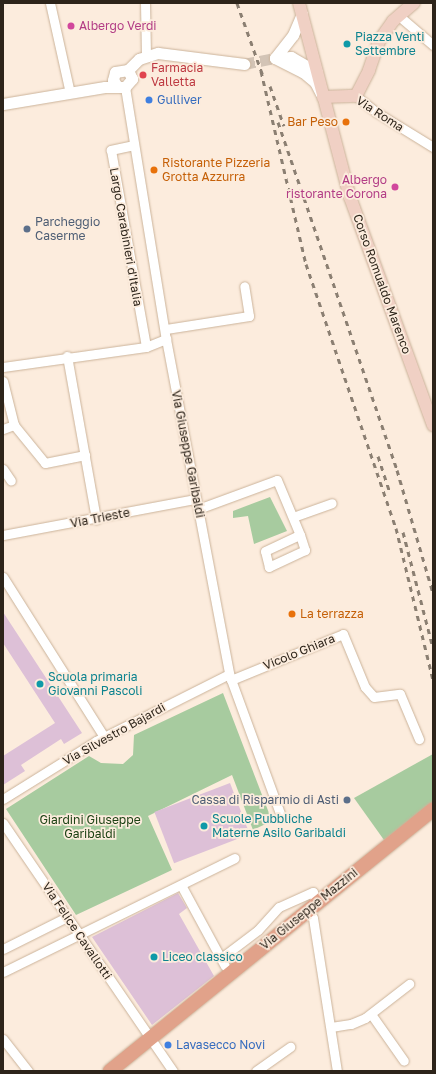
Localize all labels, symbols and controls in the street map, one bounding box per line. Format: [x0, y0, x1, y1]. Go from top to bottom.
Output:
place label: Albergo Verdi [79, 19, 157, 33]
marker: Albergo Verdi [66, 21, 76, 31]
place label: Piazza Venti Settembre [355, 30, 425, 58]
marker: Piazza Venti Settembre [342, 39, 352, 49]
place label: Farmacia Valletta [151, 61, 203, 89]
marker: Farmacia Valletta [138, 70, 148, 80]
place label: Gulliver [157, 93, 202, 107]
street label: Via Roma [354, 93, 406, 135]
marker: Gulliver [144, 95, 154, 105]
place label: Bar Peso [287, 115, 338, 129]
marker: Bar Peso [341, 117, 351, 127]
place label: Ristorante Pizzeria Grotta Azzurra [162, 156, 270, 184]
marker: Ristorante Pizzeria Grotta Azzurra [149, 165, 159, 175]
street label: Largo Carabinieri d'Italia [107, 167, 145, 307]
place label: Albergo ristorante Corona [286, 173, 387, 201]
marker: Albergo ristorante Corona [390, 182, 400, 192]
street label: Corso Romualdo Marenco [350, 212, 414, 356]
place label: Parcheggio Caserme [35, 215, 100, 243]
marker: Parcheggio Caserme [22, 224, 32, 234]
street label: Via Giuseppe Garibaldi [169, 389, 207, 519]
street label: Via Trieste [69, 505, 131, 531]
place label: La terrazza [300, 607, 364, 621]
marker: La terrazza [287, 609, 297, 619]
street label: Vicolo Ghiara [261, 631, 337, 673]
place label: Scuola primaria Giovanni Pascoli [48, 670, 142, 698]
marker: Scuola primaria Giovanni Pascoli [35, 679, 45, 689]
street label: Via Silvestro Bajardi [60, 700, 168, 768]
place label: Cassa di Risparmio di Asti [191, 793, 339, 807]
marker: Cassa di Risparmio di Asti [342, 795, 352, 805]
place label: Scuole Pubbliche Materne Asilo Garibaldi [212, 812, 346, 840]
park label: Giardini Giuseppe Garibaldi [39, 813, 141, 841]
marker: Scuole Pubbliche Materne Asilo Garibaldi [199, 821, 209, 831]
street label: Via Giuseppe Mazzini [257, 865, 361, 953]
street label: Via Felice Cavallotti [39, 880, 115, 982]
place label: Liceo classico [162, 950, 243, 964]
marker: Liceo classico [149, 952, 159, 962]
place label: Lavasecco Novi [176, 1038, 265, 1052]
marker: Lavasecco Novi [163, 1040, 173, 1050]

